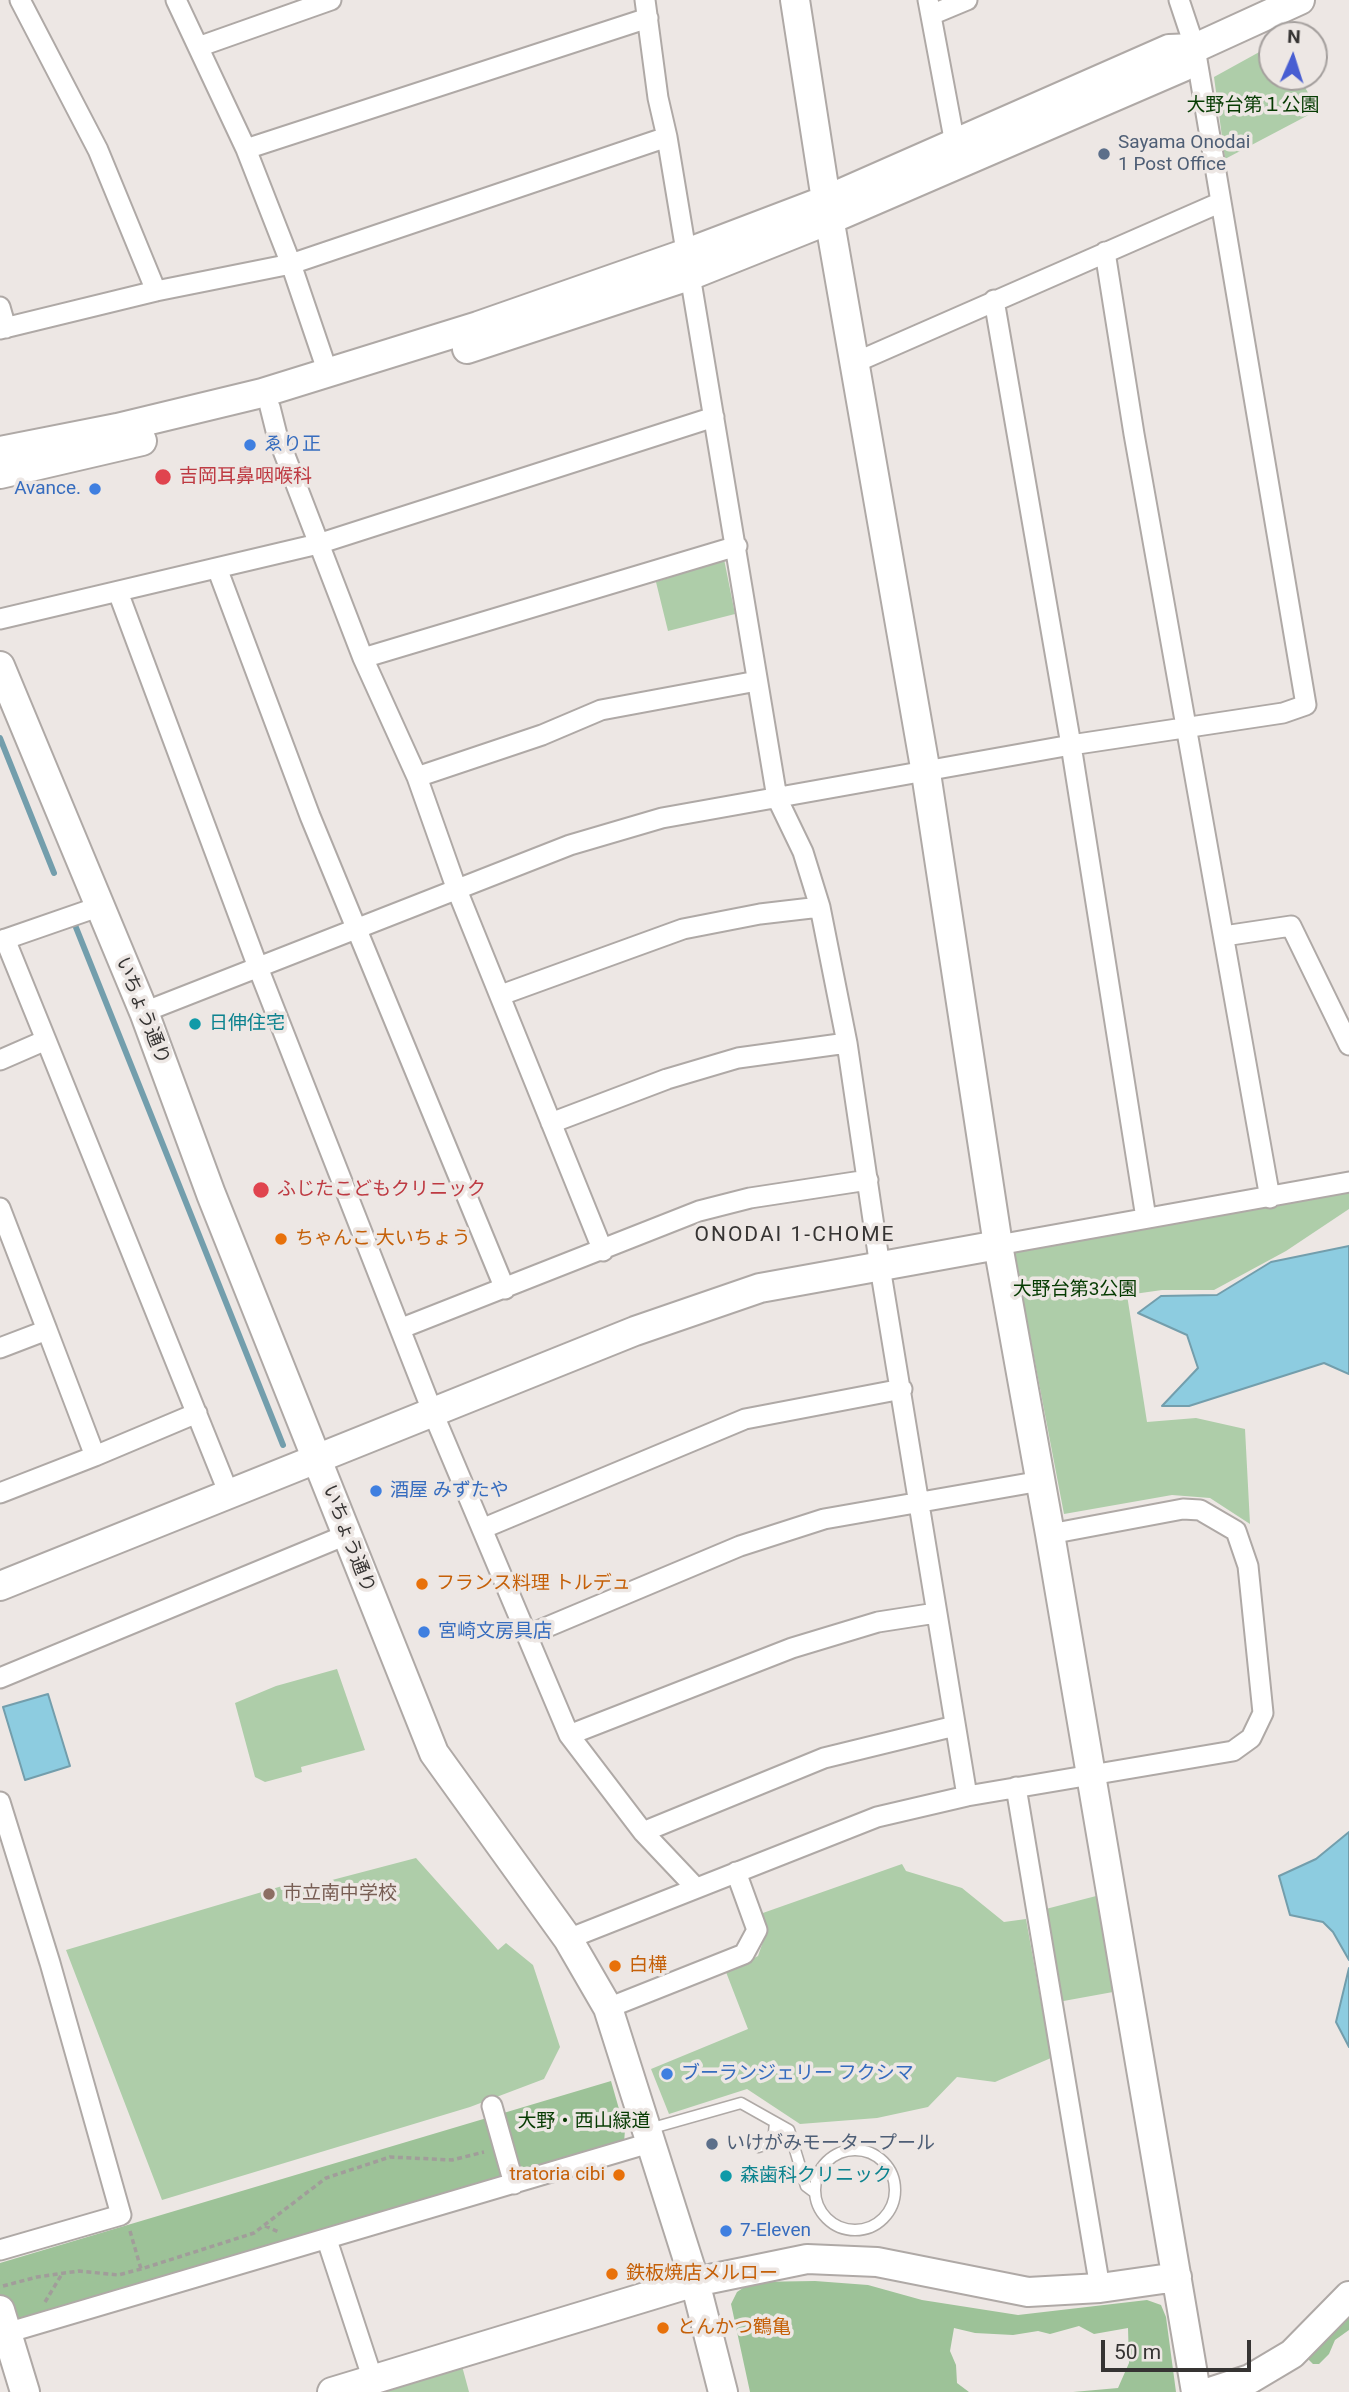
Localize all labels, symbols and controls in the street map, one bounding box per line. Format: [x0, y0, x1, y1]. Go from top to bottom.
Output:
north arrow [1258, 21, 1328, 91]
text: N [1287, 25, 1301, 48]
park label: 大野台第１公園 [1187, 95, 1319, 117]
place label: Sayama Onodai 1 Post Office [1118, 132, 1250, 176]
marker: Sayama Onodai 1 Post Office [1096, 146, 1112, 162]
place label: ゑり正 [264, 434, 321, 456]
marker: ゑり正 [242, 437, 258, 453]
place label: 吉岡耳鼻咽喉科 [179, 466, 312, 488]
marker: 吉岡耳鼻咽喉科 [153, 467, 173, 487]
place label: Avance. [14, 478, 81, 500]
marker: Avance. [87, 481, 103, 497]
street label: いちょう通り [110, 954, 174, 1068]
place label: 日伸住宅 [209, 1013, 285, 1035]
marker: 日伸住宅 [187, 1016, 203, 1032]
place label: ふじたこどもクリニック [277, 1179, 486, 1201]
marker: ふじたこどもクリニック [251, 1180, 271, 1200]
district label: ONODAI 1-CHOME [696, 1223, 894, 1249]
place label: ちゃんこ 大いちょう [295, 1228, 471, 1250]
marker: ちゃんこ 大いちょう [273, 1231, 289, 1247]
park label: 大野台第3公園 [1013, 1279, 1137, 1301]
place label: 酒屋 みずたや [390, 1480, 509, 1502]
street label: いちょう通り [317, 1482, 379, 1596]
marker: 酒屋 みずたや [368, 1483, 384, 1499]
place label: フランス料理 トルデュ [436, 1573, 631, 1595]
marker: フランス料理 トルデュ [414, 1576, 430, 1592]
place label: 宮崎文房具店 [438, 1621, 552, 1643]
marker: 宮崎文房具店 [416, 1624, 432, 1640]
place label: 市立南中学校 [283, 1883, 397, 1905]
marker: 市立南中学校 [261, 1886, 277, 1902]
place label: 白樺 [629, 1955, 667, 1977]
marker: 白樺 [607, 1958, 623, 1974]
place label: ブーランジェリー フクシマ [681, 2063, 914, 2085]
marker: ブーランジェリー フクシマ [659, 2066, 675, 2082]
park label: 大野・西山緑道 [518, 2111, 650, 2133]
place label: いけがみモータープール [726, 2133, 935, 2155]
marker: いけがみモータープール [704, 2136, 720, 2152]
place label: tratoria cibi [510, 2164, 605, 2186]
place label: 森歯科クリニック [740, 2165, 892, 2187]
marker: tratoria cibi [611, 2167, 627, 2183]
marker: 森歯科クリニック [718, 2168, 734, 2184]
place label: 7-Eleven [740, 2220, 811, 2242]
marker: 7-Eleven [718, 2223, 734, 2239]
place label: 鉄板焼店メルロー [626, 2263, 778, 2285]
marker: 鉄板焼店メルロー [604, 2266, 620, 2282]
place label: とんかつ鶴亀 [677, 2317, 791, 2339]
marker: とんかつ鶴亀 [655, 2320, 671, 2336]
scale bar [1104, 2326, 1254, 2370]
text: 50 m [1114, 2340, 1161, 2364]

